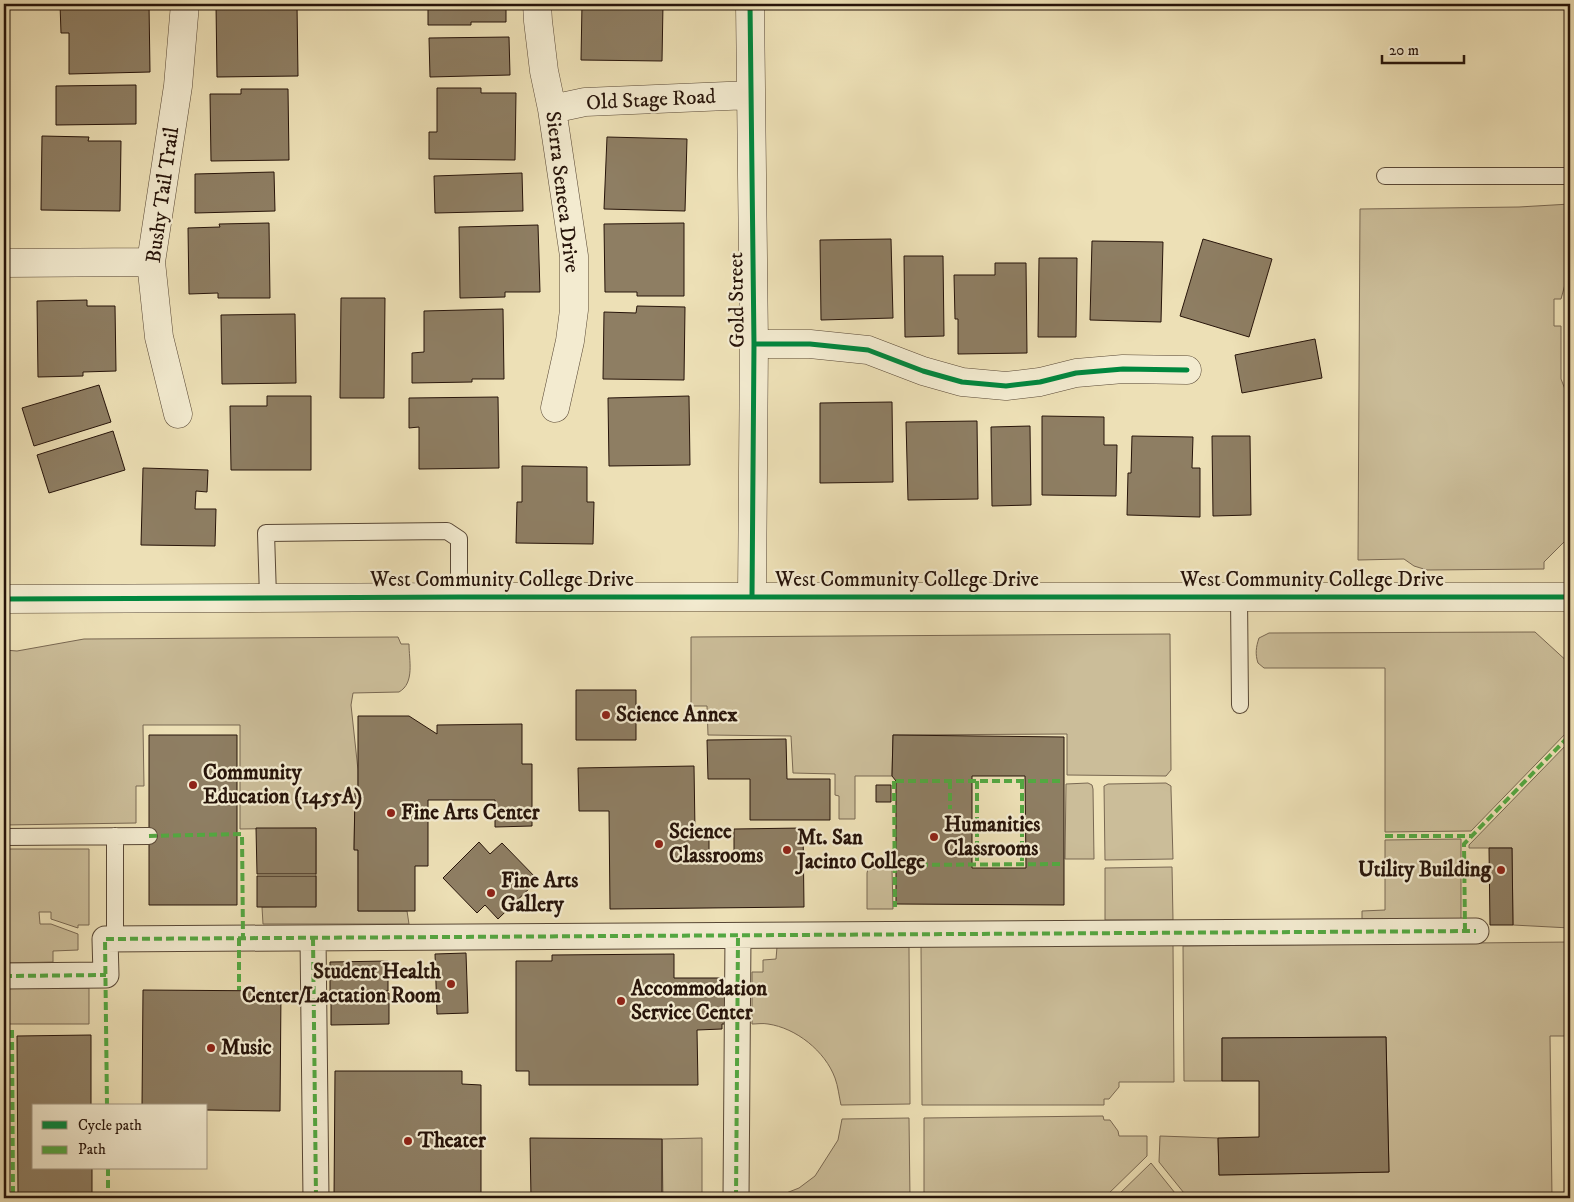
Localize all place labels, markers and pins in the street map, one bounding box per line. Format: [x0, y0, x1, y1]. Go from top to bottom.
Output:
place label: Science Annex [616, 702, 738, 728]
marker: Science Annex [600, 709, 612, 721]
place label: Community Education (1455A) [203, 760, 362, 810]
marker: Community Education (1455A) [187, 779, 199, 791]
place label: Fine Arts Center [401, 800, 541, 826]
marker: Fine Arts Center [385, 807, 397, 819]
place label: Humanities Classrooms [944, 812, 1040, 862]
place label: Science Classrooms [669, 819, 763, 869]
place label: Mt. San Jacinto College [795, 825, 925, 875]
marker: Humanities Classrooms [928, 831, 940, 843]
marker: Science Classrooms [653, 838, 665, 850]
marker: Mt. San Jacinto College [781, 844, 793, 856]
place label: Utility Building [1358, 857, 1492, 883]
marker: Utility Building [1495, 864, 1507, 876]
place label: Fine Arts Gallery [501, 868, 578, 918]
marker: Fine Arts Gallery [485, 887, 497, 899]
place label: Student Health Center/Lactation Room [242, 959, 442, 1009]
place label: Accommodation Service Center [630, 976, 768, 1026]
marker: Student Health Center/Lactation Room [445, 978, 457, 990]
marker: Accommodation Service Center [615, 995, 627, 1007]
place label: Music [221, 1035, 272, 1061]
marker: Music [205, 1042, 217, 1054]
place label: Theater [417, 1128, 487, 1154]
marker: Theater [402, 1135, 414, 1147]

